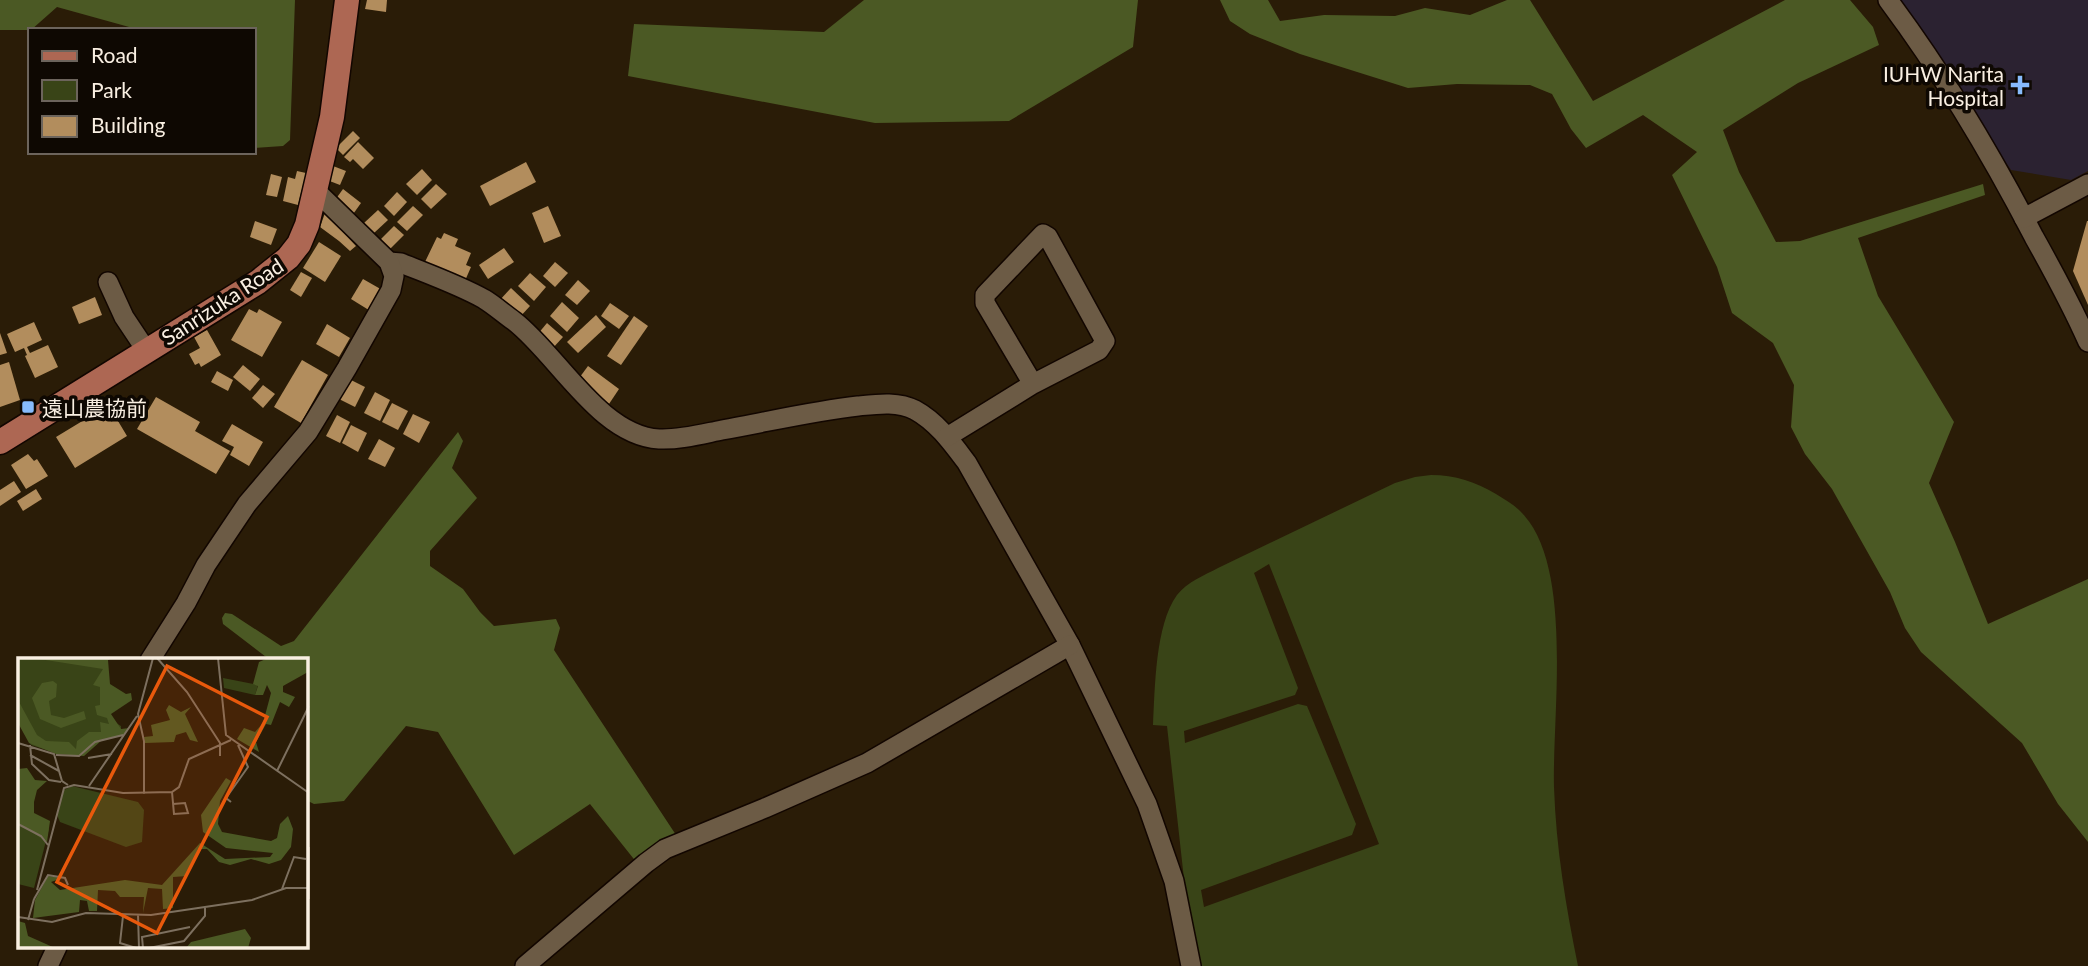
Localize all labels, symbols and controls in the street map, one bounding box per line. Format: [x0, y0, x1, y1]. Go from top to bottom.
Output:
legend [28, 28, 256, 154]
text: Road [91, 42, 138, 67]
place label: IUHW Narita Hospital [1883, 61, 2004, 110]
marker: IUHW Narita Hospital [2010, 75, 2030, 95]
text: Park [91, 77, 132, 102]
text: Building [91, 112, 166, 137]
street label: Sanrizuka Road [156, 252, 288, 350]
place label: 遠山農協前 [42, 395, 147, 420]
marker: 遠山農協前 [20, 399, 36, 415]
inset map [18, 658, 308, 948]

